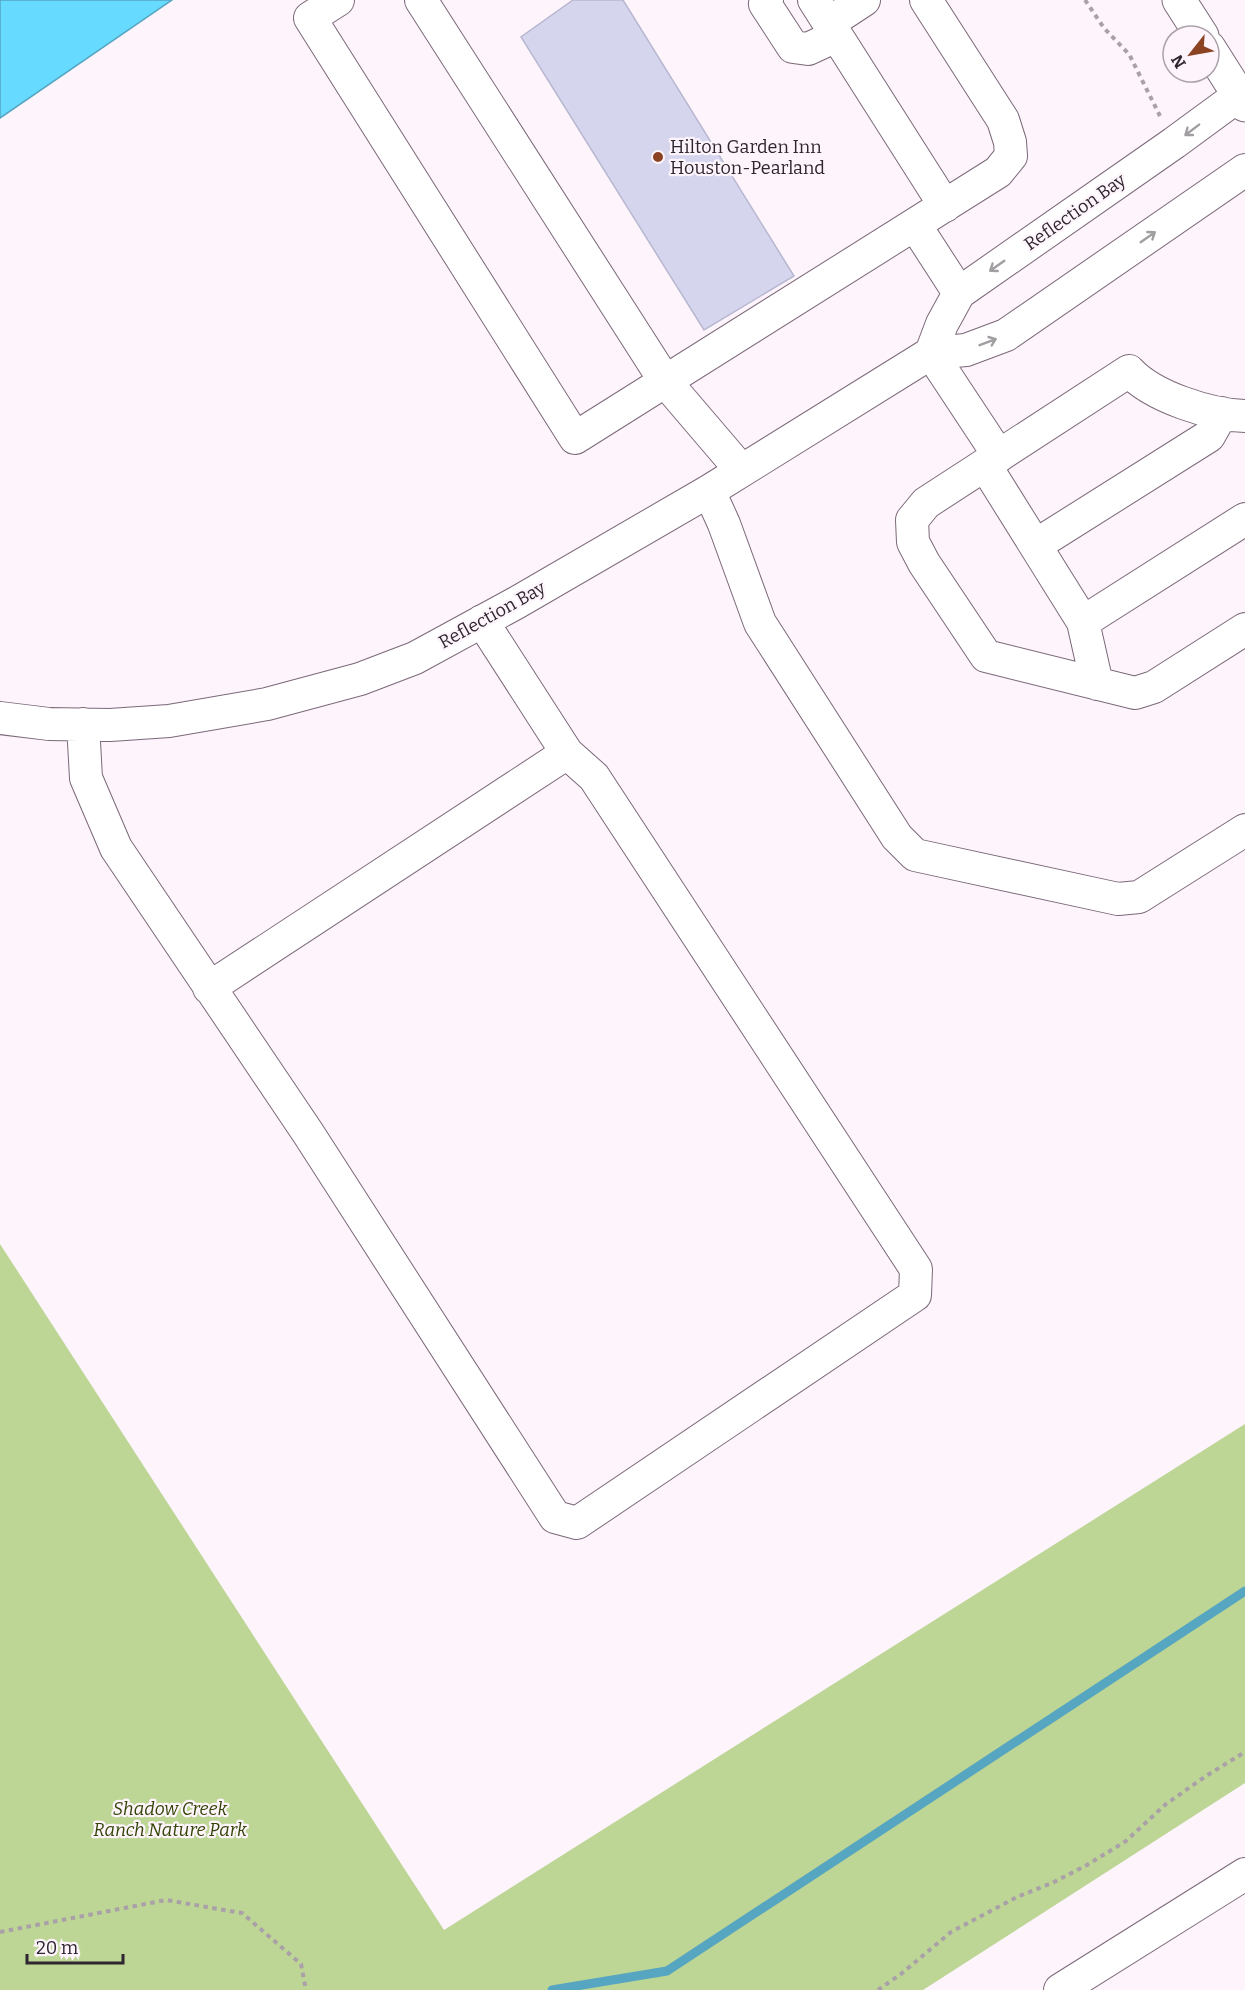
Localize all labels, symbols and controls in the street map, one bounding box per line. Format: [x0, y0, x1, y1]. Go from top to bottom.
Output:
north arrow [1161, 24, 1221, 84]
text: N [1167, 51, 1190, 72]
one-way arrow [1184, 124, 1200, 136]
place label: Hilton Garden Inn Houston-Pearland [670, 136, 825, 179]
marker: Hilton Garden Inn Houston-Pearland [651, 150, 665, 164]
street label: Reflection Bay [1020, 169, 1130, 255]
one-way arrow [1139, 231, 1156, 243]
one-way arrow [990, 260, 1006, 272]
one-way arrow [978, 336, 997, 347]
street label: Reflection Bay [435, 576, 550, 653]
park label: Shadow Creek Ranch Nature Park [93, 1798, 247, 1841]
scale bar [27, 1927, 123, 1965]
text: 20 m [36, 1937, 78, 1959]

